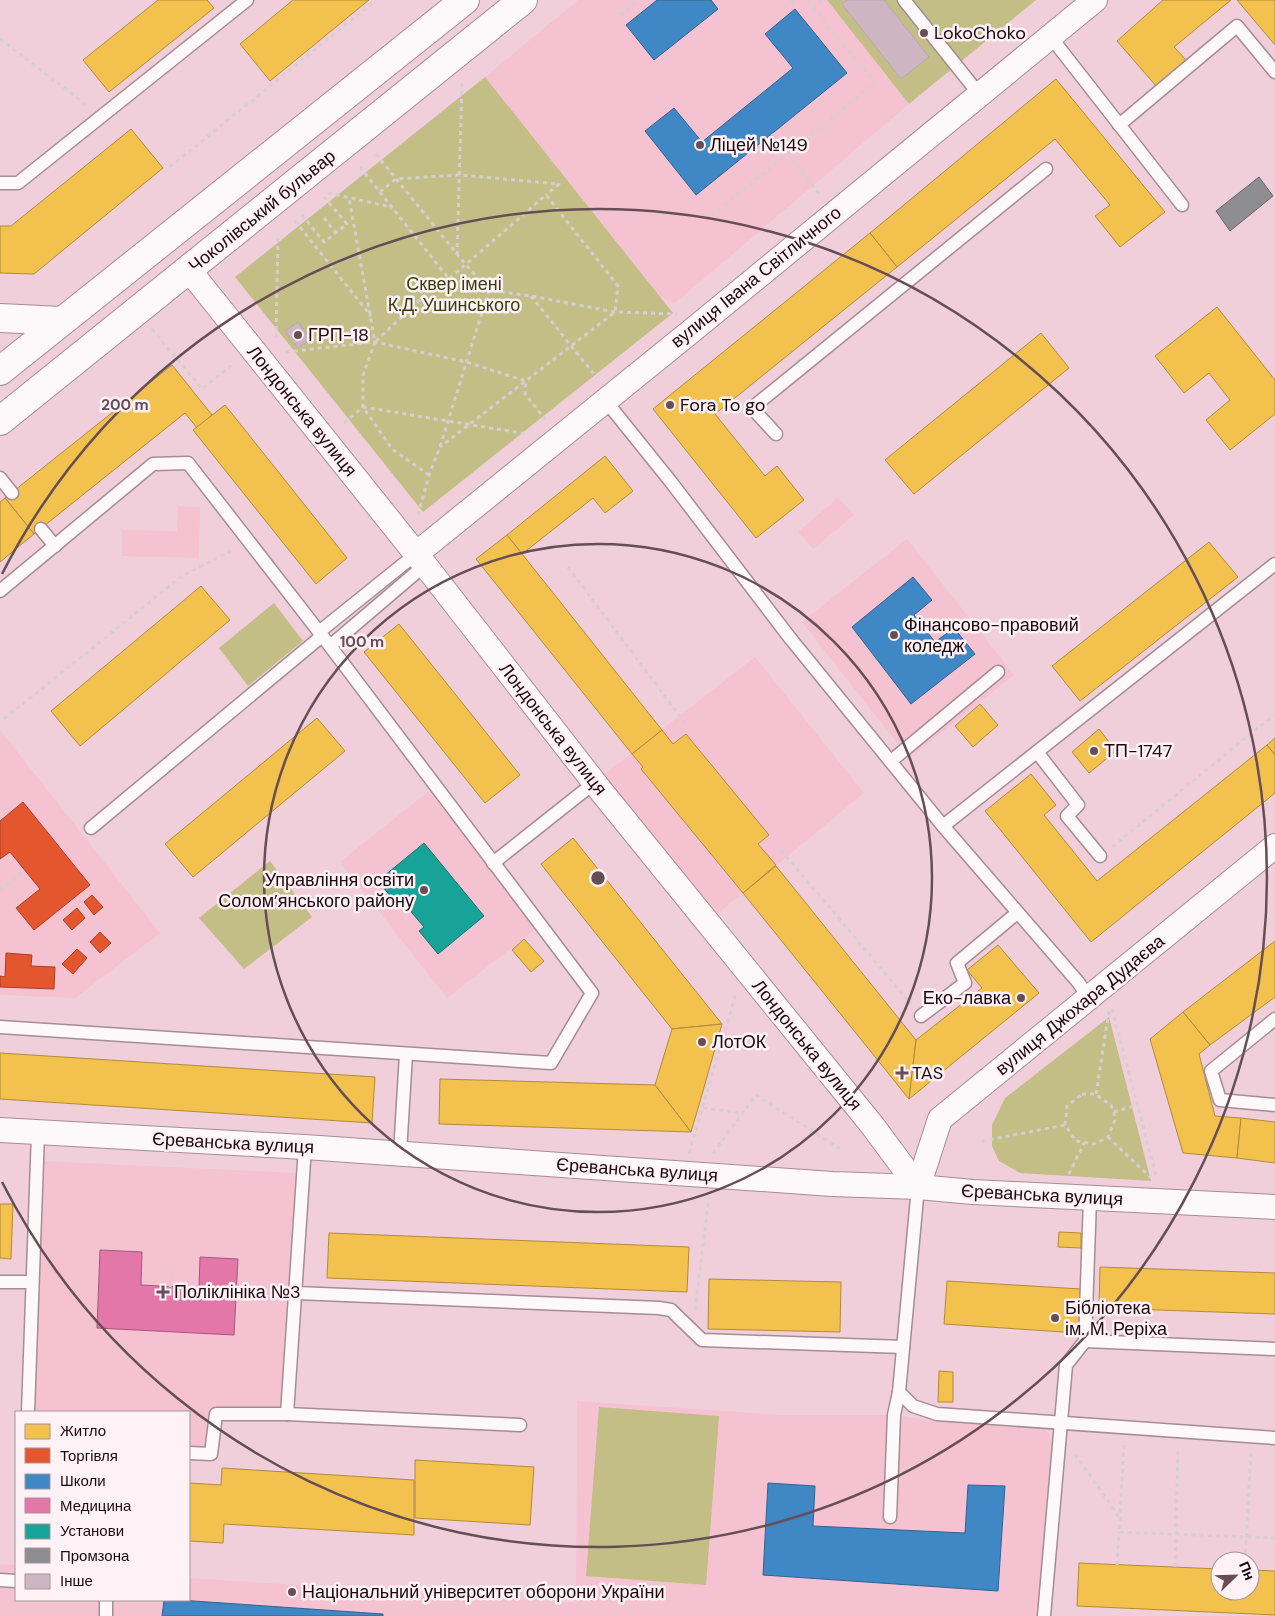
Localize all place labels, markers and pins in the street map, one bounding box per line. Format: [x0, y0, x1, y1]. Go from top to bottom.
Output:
place label: LokoChoko [934, 21, 1026, 45]
marker: LokoChoko [918, 27, 930, 39]
place label: Ліцей №149 [710, 133, 808, 157]
marker: Ліцей №149 [694, 139, 706, 151]
place label: ГРП-18 [308, 323, 369, 347]
marker: ГРП-18 [292, 329, 304, 341]
place label: Fora To go [680, 393, 765, 417]
marker: Fora To go [664, 399, 676, 411]
place label: Фінансово-правовий коледж [904, 613, 1079, 658]
marker: Фінансово-правовий коледж [888, 629, 900, 641]
place label: ТП-1747 [1104, 739, 1172, 763]
marker: ТП-1747 [1088, 745, 1100, 757]
place label: Управління освіти Солом’янського району [218, 868, 414, 913]
centre of rings [589, 869, 607, 887]
marker: Управління освіти Солом’янського району [418, 884, 430, 896]
place label: Еко-лавка [923, 986, 1012, 1010]
marker: Еко-лавка [1015, 992, 1027, 1004]
place label: ЛотОК [712, 1030, 767, 1054]
marker: ЛотОК [696, 1036, 708, 1048]
place label: TAS [912, 1061, 943, 1085]
marker: TAS [896, 1067, 908, 1079]
place label: Поліклініка №3 [174, 1280, 301, 1304]
marker: Поліклініка №3 [156, 1285, 170, 1299]
place label: Бібліотека ім. М. Реріха [1065, 1296, 1168, 1341]
marker: Бібліотека ім. М. Реріха [1049, 1312, 1061, 1324]
place label: Національний університет оборони України [302, 1580, 665, 1604]
marker: Національний університет оборони України [286, 1586, 298, 1598]

